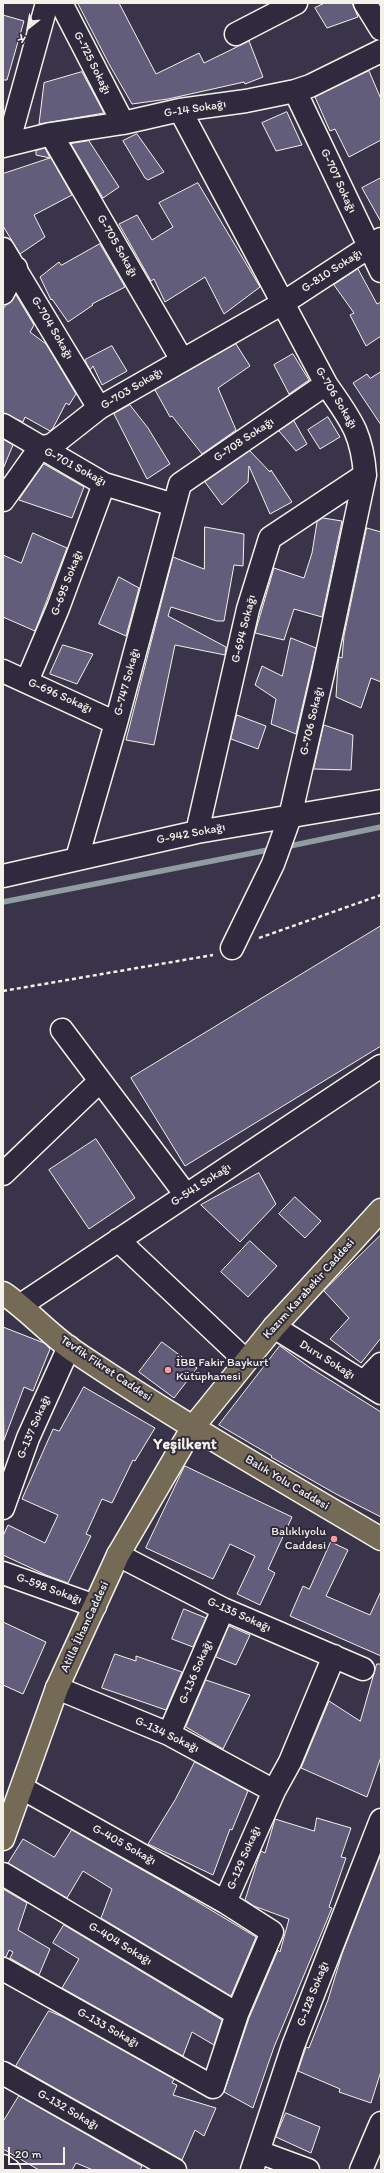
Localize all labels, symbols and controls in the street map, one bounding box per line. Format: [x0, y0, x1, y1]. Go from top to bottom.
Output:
north arrow [8, 8, 48, 48]
street label: G-725 Sokağı [70, 29, 114, 97]
text: K [15, 31, 28, 46]
street label: G-14 Sokağı [163, 97, 227, 121]
street label: G-707 Sokağı [317, 147, 359, 215]
street label: G-705 Sokağı [93, 212, 141, 280]
street label: G-810 Sokağı [299, 246, 365, 296]
street label: G-704 Sokağı [28, 294, 76, 362]
street label: G-706 Sokağı [312, 364, 360, 432]
street label: G-703 Sokağı [98, 365, 166, 413]
street label: G-708 Sokağı [211, 414, 277, 466]
street label: G-701 Sokağı [41, 444, 109, 490]
street label: G-695 Sokağı [48, 548, 86, 618]
street label: G-694 Sokağı [229, 593, 259, 665]
street label: G-747 Sokağı [111, 647, 143, 717]
street label: G-696 Sokağı [26, 675, 94, 717]
street label: G-706 Sokağı [297, 685, 327, 757]
street label: G-942 Sokağı [155, 820, 227, 848]
street label: G-541 Sokağı [168, 1160, 234, 1210]
street label: Kazım Karabekir Caddesi [260, 1236, 358, 1342]
street label: Tevfik Fikret Caddesi [57, 1333, 155, 1405]
street label: Duru Sokağı [297, 1337, 357, 1383]
place label: İBB Fakir Baykurt Kütüphanesi [176, 1356, 268, 1384]
marker: İBB Fakir Baykurt Kütüphanesi [163, 1365, 173, 1375]
street label: G-137 Sokağı [14, 1393, 54, 1461]
district label: Yeşilkent [153, 1435, 217, 1455]
street label: Balık Yolu Caddesi [242, 1452, 332, 1514]
place label: Balıklıyolu Caddesi [271, 1525, 326, 1553]
marker: Balıklıyolu Caddesi [329, 1534, 339, 1544]
street label: G-598 Sokağı [14, 1570, 84, 1608]
street label: Atilla İlhanCaddesi [58, 1579, 112, 1675]
street label: G-135 Sokağı [205, 1595, 273, 1635]
street label: G-136 Sokağı [176, 1638, 216, 1706]
street label: G-134 Sokağı [133, 1714, 201, 1756]
street label: G-405 Sokağı [89, 1822, 159, 1868]
street label: G-129 Sokağı [224, 1824, 264, 1892]
street label: G-404 Sokağı [86, 1919, 154, 1969]
street label: G-128 Sokağı [294, 1959, 332, 2029]
street label: G-133 Sokağı [74, 2005, 142, 2051]
street label: G-132 Sokağı [35, 2087, 101, 2133]
scale bar [10, 2139, 67, 2165]
text: 20 m [15, 2147, 42, 2161]

